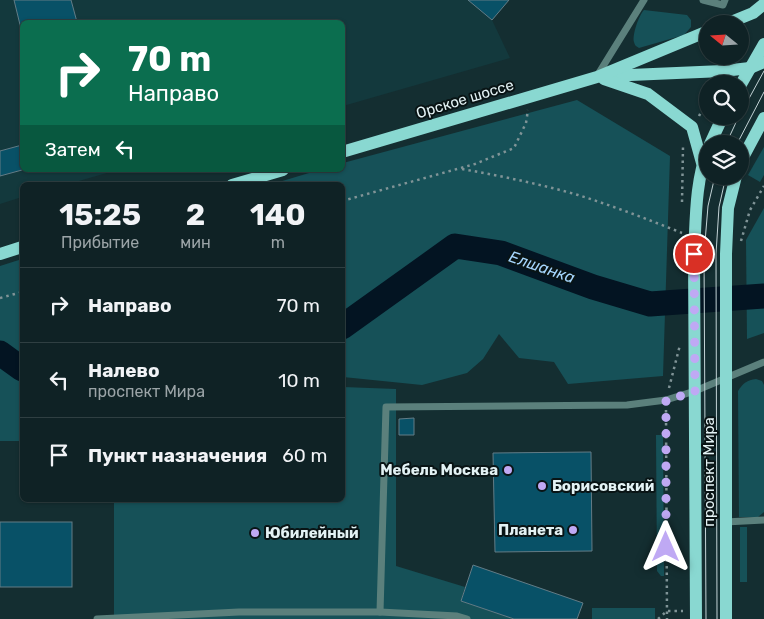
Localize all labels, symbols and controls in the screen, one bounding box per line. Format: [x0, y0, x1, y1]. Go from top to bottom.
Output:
north arrow [699, 15, 749, 65]
map controls [699, 15, 749, 185]
text: 70 m [128, 38, 211, 80]
icon: right [45, 40, 110, 105]
button: search [699, 75, 749, 125]
street label: Орское шоссе [414, 76, 516, 122]
text: Направо [128, 80, 219, 107]
icon: left [111, 135, 139, 163]
button: layers [699, 135, 749, 185]
text: Затем [45, 138, 101, 161]
text: 15:25 [59, 197, 141, 233]
text: 2 [186, 197, 205, 233]
text: 140 [250, 197, 306, 233]
text: Прибытие [61, 233, 139, 252]
text: мин [180, 233, 211, 252]
text: m [271, 233, 285, 252]
pin [673, 233, 715, 275]
icon: arrive [680, 240, 708, 268]
water label: Елшанка [507, 247, 577, 287]
icon: right [45, 291, 73, 319]
text: Направо [88, 294, 172, 317]
text: 70 m [277, 294, 320, 317]
text: Налево [88, 359, 160, 382]
icon: left [45, 366, 73, 394]
text: 10 m [278, 369, 320, 392]
text: проспект Мира [88, 382, 205, 401]
street label: проспект Мира [700, 417, 718, 527]
icon: arrive [45, 441, 73, 469]
text: Пункт назначения [88, 444, 267, 467]
text: 60 m [282, 444, 327, 467]
place label: Мебель Москва [380, 461, 498, 479]
marker: Мебель Москва [502, 464, 514, 476]
place label: Борисовский [552, 477, 654, 495]
marker: Борисовский [536, 480, 548, 492]
position arrow [639, 520, 691, 572]
place label: Планета [498, 521, 563, 539]
place label: Юбилейный [265, 524, 359, 542]
marker: Планета [567, 524, 579, 536]
marker: Юбилейный [249, 527, 261, 539]

